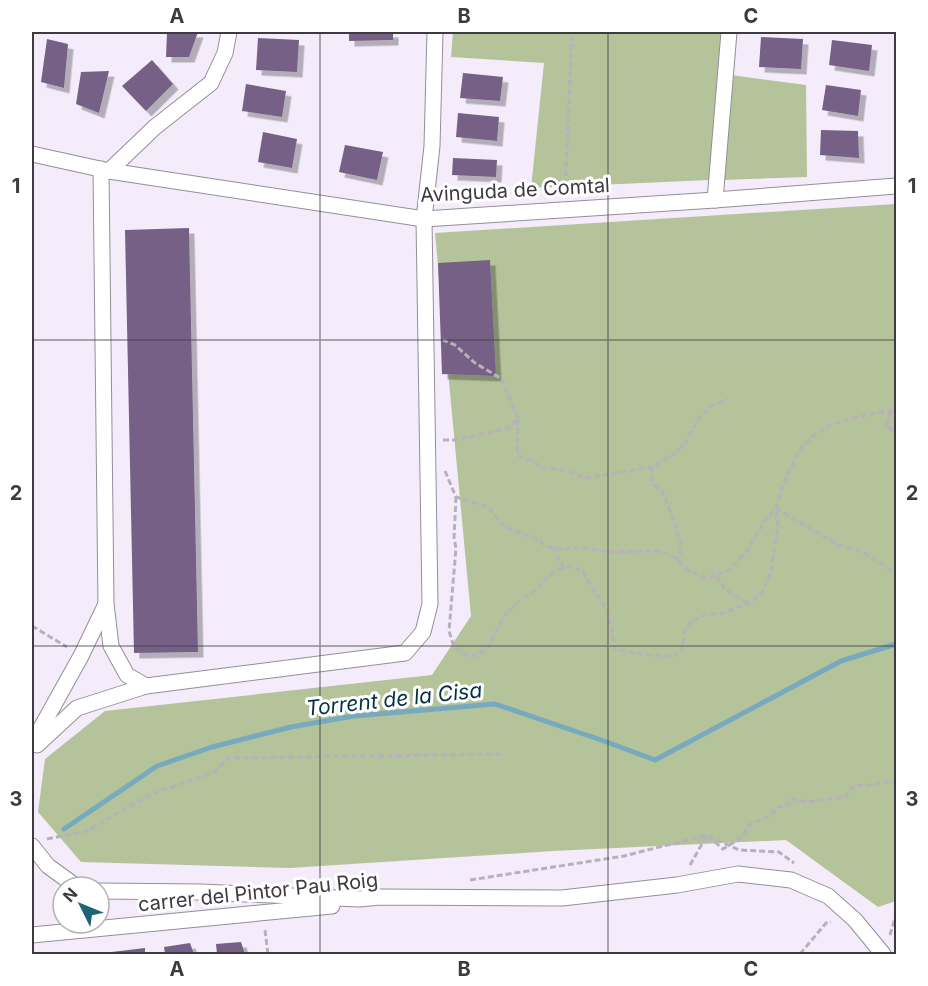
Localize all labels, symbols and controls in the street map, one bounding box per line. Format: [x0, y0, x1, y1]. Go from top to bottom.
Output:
text: A [170, 4, 185, 28]
text: B [457, 4, 471, 28]
text: C [744, 4, 758, 28]
street label: Avinguda de Comtal [420, 173, 610, 207]
text: 1 [12, 174, 20, 198]
text: 1 [908, 174, 916, 198]
text: 2 [10, 481, 22, 505]
text: 2 [906, 481, 918, 505]
water label: Torrent de la Cisa [305, 677, 483, 721]
text: 3 [10, 787, 22, 811]
text: 3 [906, 787, 918, 811]
street label: carrer del Pintor Pau Roig [137, 867, 379, 917]
north arrow [51, 875, 111, 935]
text: N [59, 883, 82, 906]
text: A [170, 957, 185, 981]
text: B [457, 957, 471, 981]
text: C [744, 957, 758, 981]

